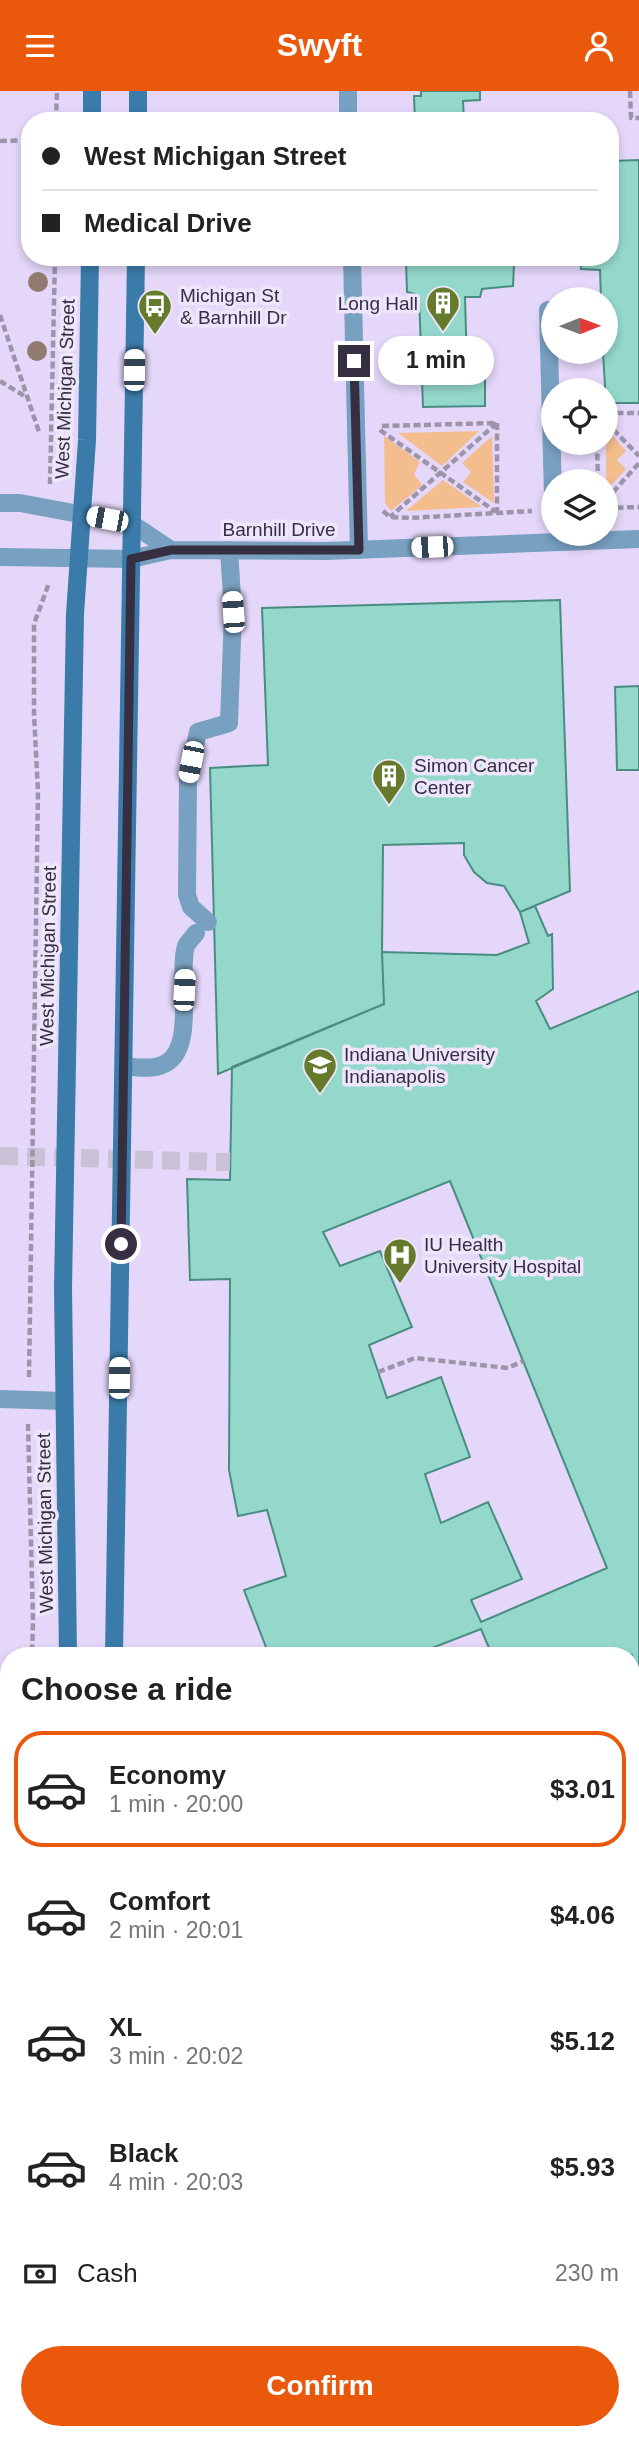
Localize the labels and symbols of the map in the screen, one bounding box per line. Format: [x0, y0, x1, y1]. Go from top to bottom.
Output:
building icon: Long Hall [424, 284, 462, 333]
place label: Michigan St & Barnhill Dr [180, 285, 287, 328]
bus stop icon: Michigan St & Barnhill Dr [136, 287, 174, 336]
north arrow [541, 287, 618, 364]
place label: Long Hall [338, 293, 418, 314]
street label: West Michigan Street [51, 298, 79, 479]
callout: 1 min [378, 337, 494, 385]
route end [338, 345, 370, 377]
car [124, 349, 145, 391]
car [85, 505, 130, 533]
street label: Barnhill Drive [223, 519, 335, 540]
car [411, 536, 454, 558]
car [222, 590, 245, 634]
car [177, 739, 206, 785]
place label: Simon Cancer Center [414, 755, 535, 798]
building icon: Simon Cancer Center [370, 757, 408, 806]
street label: West Michigan Street [36, 865, 60, 1046]
car [173, 968, 196, 1012]
place label: Indiana University Indianapolis [344, 1044, 496, 1087]
school or university icon: Indiana University Indianapolis [301, 1046, 339, 1095]
route start [105, 1228, 137, 1260]
place label: IU Health University Hospital [424, 1234, 581, 1277]
hospital icon: IU Health University Hospital [381, 1236, 419, 1285]
car [109, 1357, 130, 1399]
street label: West Michigan Street [33, 1432, 57, 1613]

